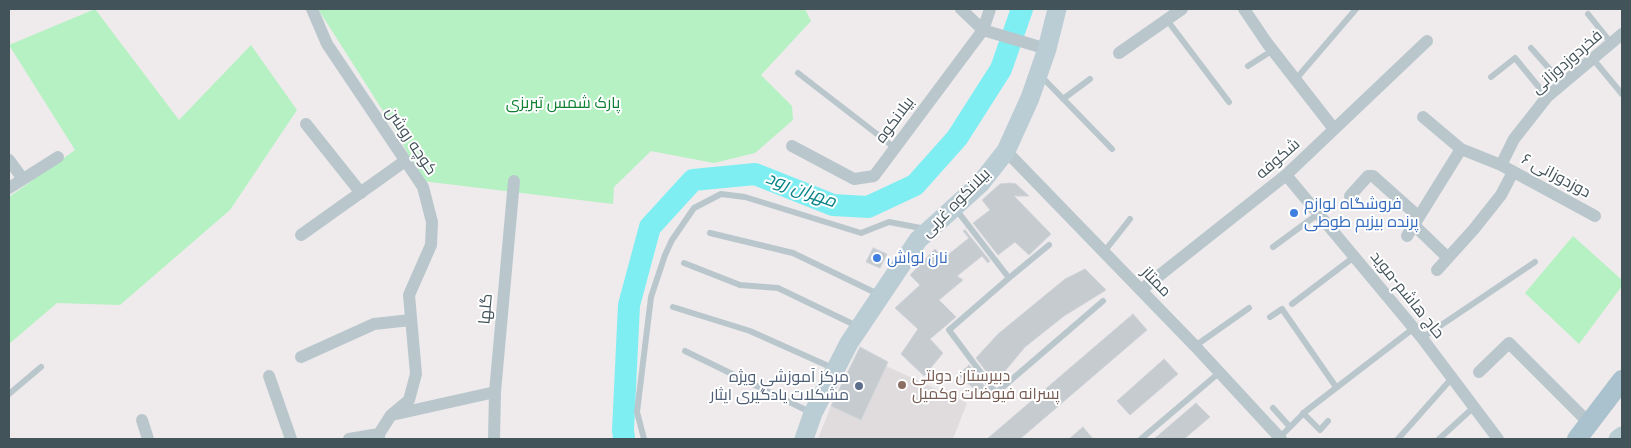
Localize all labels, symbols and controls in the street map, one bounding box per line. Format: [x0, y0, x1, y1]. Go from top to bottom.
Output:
street label: فخردوزدوزانی [1527, 26, 1607, 98]
park label: پارک شمس تبریزی [506, 93, 620, 113]
street label: بیلانکوه [871, 93, 919, 147]
street label: کوچه روشن [381, 103, 441, 179]
street label: شکوفه [1252, 135, 1304, 183]
street label: دوزدوزانی ۶ [1518, 150, 1594, 202]
street label: بیلانکوه غربی [918, 165, 994, 241]
water label: مهران رود [763, 167, 839, 213]
place label: فروشگاه لوازم پرنده بیزیم طوطی [1304, 194, 1419, 232]
marker: فروشگاه لوازم پرنده بیزیم طوطی [1288, 207, 1300, 219]
place label: نان لواش [887, 248, 948, 268]
street label: حاج هاشم-موید [1366, 248, 1448, 342]
marker: نان لواش [871, 252, 883, 264]
street label: ممتاز [1137, 263, 1175, 301]
street label: گلها [475, 293, 497, 325]
place label: دبیرستان دولتی پسرانه فیوضات وکمیل [912, 366, 1059, 404]
place label: مرکز آموزشی ویژه مشکلات یادگیری ایثار [710, 367, 849, 405]
marker: دبیرستان دولتی پسرانه فیوضات وکمیل [896, 379, 908, 391]
marker: مرکز آموزشی ویژه مشکلات یادگیری ایثار [853, 380, 865, 392]

